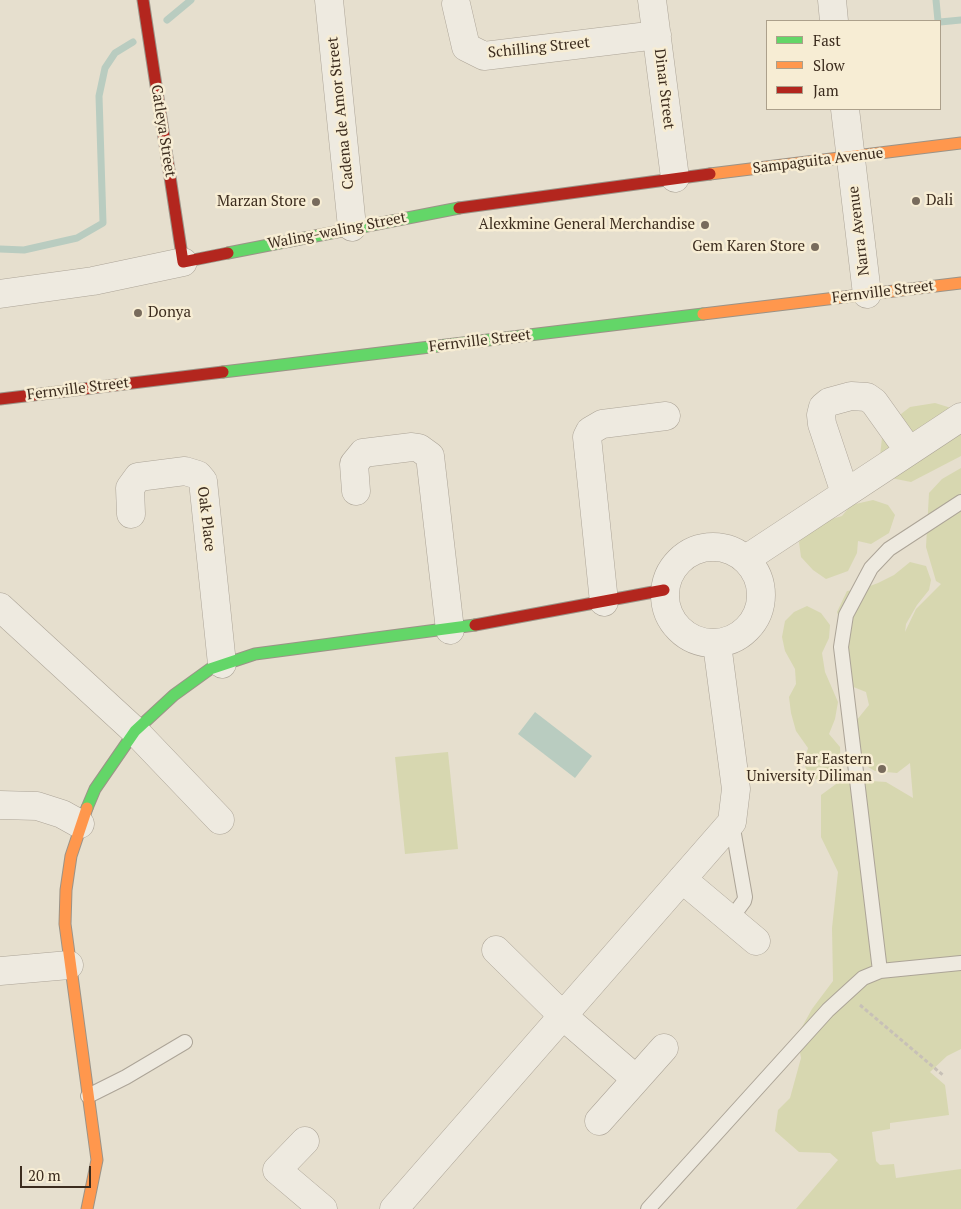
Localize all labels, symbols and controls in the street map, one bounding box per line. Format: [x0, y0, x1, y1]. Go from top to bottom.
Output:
legend [766, 20, 941, 110]
text: Fast [813, 30, 841, 50]
street label: Schilling Street [487, 34, 591, 62]
street label: Cadena de Amor Street [324, 36, 358, 190]
street label: Dinar Street [650, 48, 678, 130]
text: Slow [813, 55, 845, 75]
text: Jam [813, 80, 839, 100]
street label: Catleya Street [147, 83, 179, 179]
street label: Sampaguita Avenue [752, 144, 884, 178]
street label: Narra Avenue [845, 185, 873, 277]
place label: Dali [926, 192, 953, 210]
place label: Marzan Store [217, 193, 306, 211]
marker: Dali [910, 195, 922, 207]
marker: Marzan Store [310, 196, 322, 208]
street label: Waling-waling Street [266, 209, 408, 253]
place label: Alexkmine General Merchandise [479, 216, 695, 234]
marker: Alexkmine General Merchandise [699, 219, 711, 231]
place label: Gem Karen Store [692, 238, 805, 256]
marker: Gem Karen Store [809, 241, 821, 253]
street label: Fernville Street [831, 277, 935, 307]
place label: Donya [148, 304, 191, 322]
marker: Donya [132, 307, 144, 319]
street label: Fernville Street [428, 326, 532, 356]
street label: Fernville Street [26, 374, 130, 404]
street label: Oak Place [193, 485, 219, 553]
place label: Far Eastern University Diliman [746, 751, 872, 786]
marker: Far Eastern University Diliman [876, 763, 888, 775]
scale bar [22, 1156, 94, 1188]
text: 20 m [28, 1165, 61, 1185]

